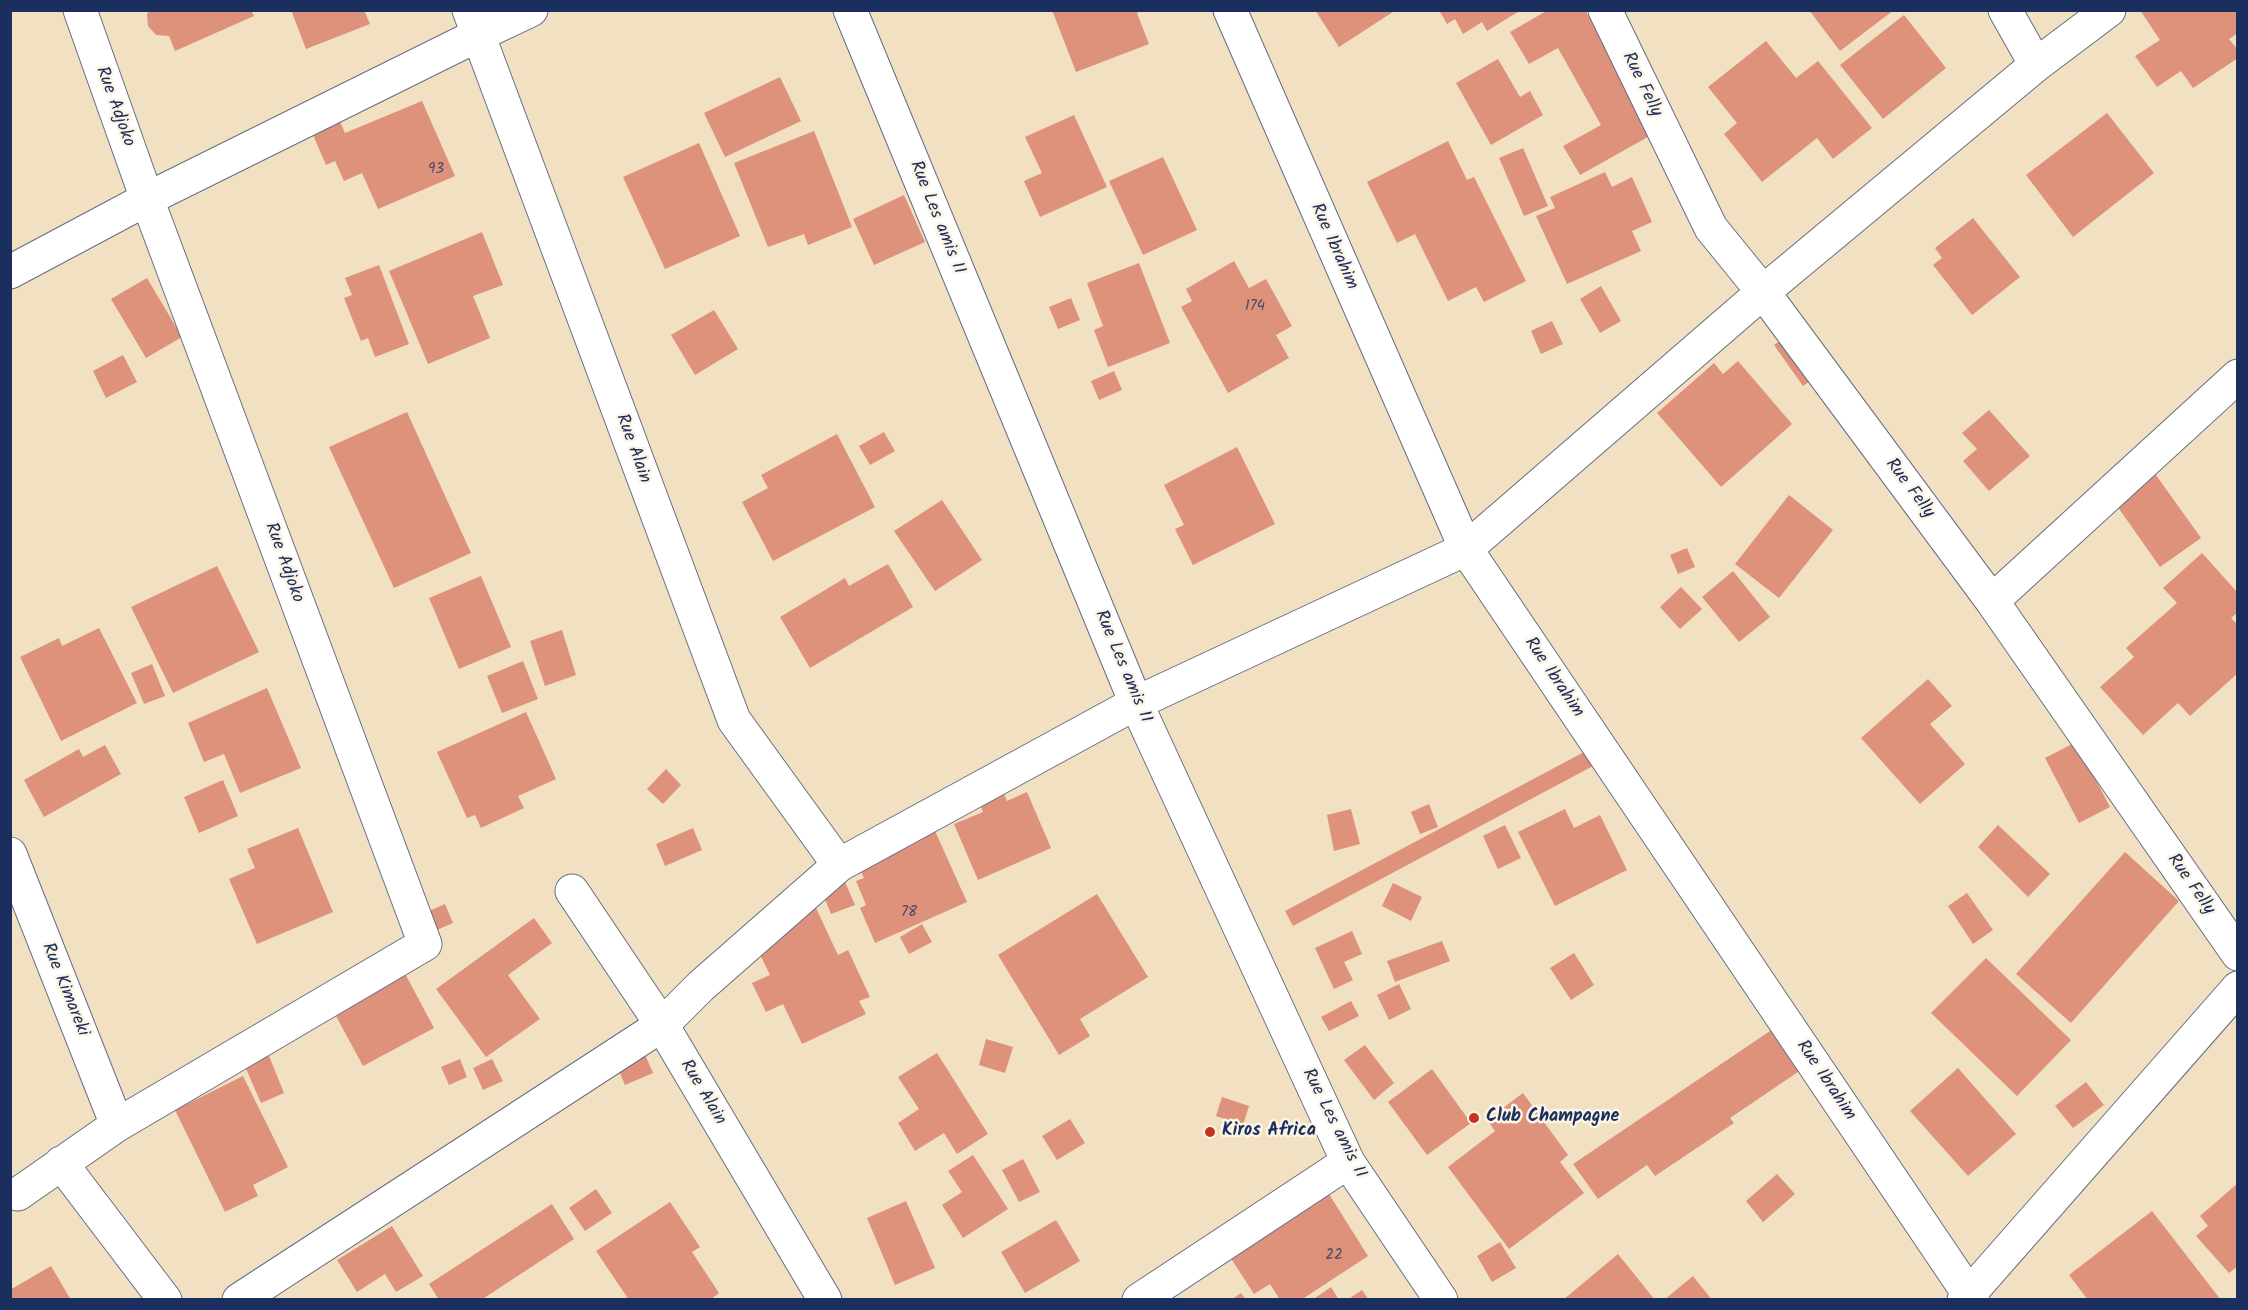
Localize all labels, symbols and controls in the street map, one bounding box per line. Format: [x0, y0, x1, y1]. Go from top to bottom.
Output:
street label: Rue Felly [1616, 49, 1666, 121]
street label: Rue Adjoko [90, 64, 138, 150]
street label: Rue Les amis II [903, 158, 969, 278]
house number: 93 [428, 161, 444, 179]
street label: Rue Ibrahim [1304, 201, 1362, 293]
house number: 174 [1245, 298, 1265, 316]
street label: Rue Alain [610, 411, 654, 487]
street label: Rue Felly [1880, 455, 1938, 523]
street label: Rue Adjoko [259, 520, 307, 606]
street label: Rue Les amis II [1089, 607, 1155, 727]
street label: Rue Ibrahim [1518, 634, 1588, 722]
street label: Rue Felly [2161, 850, 2219, 920]
house number: 78 [901, 904, 917, 922]
street label: Rue Kimareki [35, 940, 93, 1040]
street label: Rue Ibrahim [1790, 1037, 1860, 1125]
street label: Rue Alain [674, 1057, 730, 1129]
street label: Rue Les amis II [1296, 1065, 1370, 1183]
place label: Club Champagne [1486, 1107, 1619, 1129]
marker: Club Champagne [1467, 1111, 1481, 1125]
place label: Kiros Africa [1222, 1121, 1316, 1143]
marker: Kiros Africa [1203, 1125, 1217, 1139]
house number: 22 [1325, 1247, 1343, 1265]

